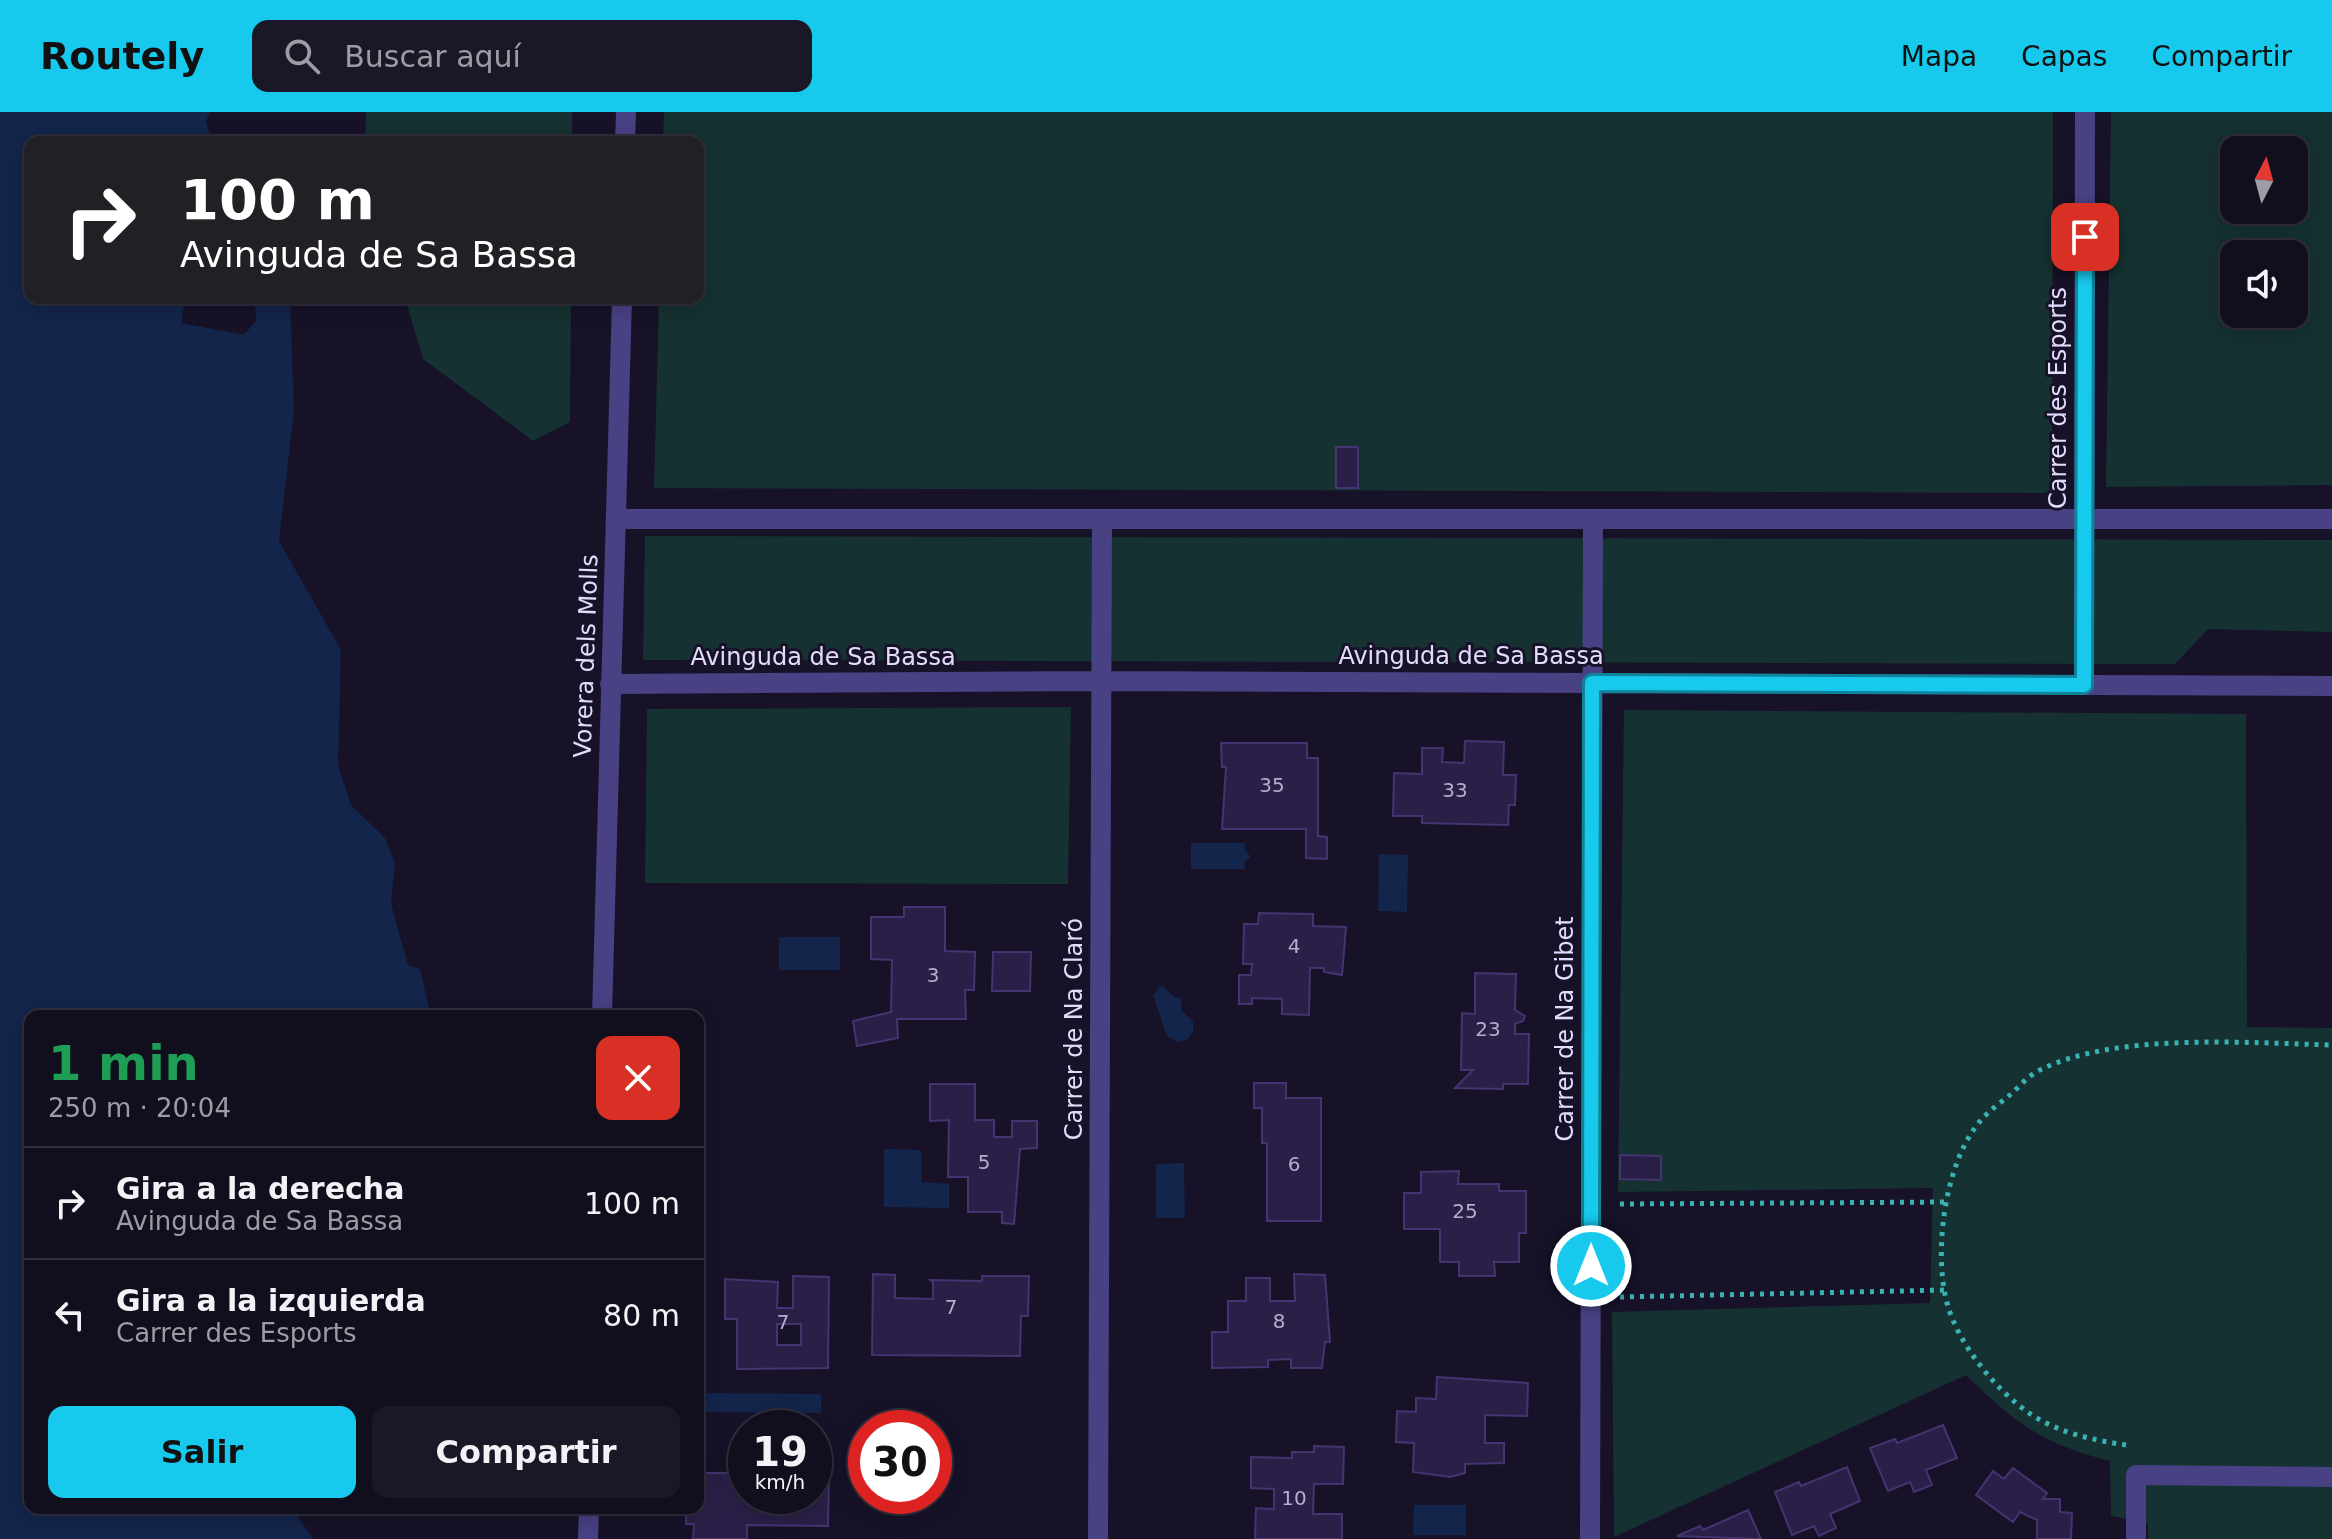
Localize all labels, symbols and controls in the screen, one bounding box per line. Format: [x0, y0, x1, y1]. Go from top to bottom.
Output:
search box [252, 20, 812, 92]
text: Routely [40, 34, 204, 78]
icon: search [280, 34, 324, 78]
text: Buscar aquí [344, 39, 521, 74]
text: Mapa [1901, 40, 1977, 73]
text: Capas [2021, 40, 2107, 73]
text: Compartir [2151, 40, 2292, 73]
north arrow [2220, 136, 2308, 224]
map controls [2220, 136, 2308, 328]
text: 100 m [180, 167, 375, 232]
icon: right [48, 168, 152, 272]
pin [2051, 203, 2119, 271]
icon: arrive [2063, 215, 2107, 259]
text: Avinguda de Sa Bassa [180, 234, 578, 275]
button: sound [2220, 240, 2308, 328]
street label: Carrer des Esports [2044, 287, 2072, 509]
street label: Vorera dels Molls [568, 554, 604, 758]
street label: Avinguda de Sa Bassa [1338, 642, 1604, 670]
street label: Avinguda de Sa Bassa [690, 643, 956, 671]
house number: 35 [1259, 773, 1285, 797]
house number: 33 [1442, 778, 1468, 802]
street label: Carrer de Na Gibet [1551, 916, 1579, 1142]
street label: Carrer de Na Claró [1060, 918, 1088, 1140]
house number: 4 [1288, 934, 1300, 958]
house number: 3 [927, 963, 939, 987]
house number: 23 [1475, 1017, 1501, 1041]
text: 1 min [48, 1035, 199, 1091]
button: close [596, 1036, 680, 1120]
text: 250 m · 20:04 [48, 1093, 231, 1123]
house number: 5 [978, 1150, 990, 1174]
house number: 6 [1288, 1152, 1300, 1176]
text: Gira a la derecha [116, 1171, 404, 1206]
icon: right [48, 1181, 92, 1225]
text: 100 m [584, 1186, 680, 1221]
house number: 25 [1452, 1199, 1478, 1223]
text: Avinguda de Sa Bassa [116, 1206, 403, 1236]
position arrow [1549, 1224, 1633, 1308]
text: Gira a la izquierda [116, 1283, 426, 1318]
icon: left [48, 1293, 92, 1337]
house number: 7 [945, 1295, 957, 1319]
text: 80 m [603, 1298, 680, 1333]
house number: 8 [1273, 1309, 1285, 1333]
house number: 7 [777, 1310, 789, 1334]
text: Carrer des Esports [116, 1318, 357, 1348]
button: Salir [48, 1406, 356, 1498]
button: Compartir [372, 1406, 680, 1498]
speed limit sign: 30 [848, 1410, 952, 1514]
text: 19 [752, 1429, 808, 1475]
text: km/h [755, 1470, 805, 1494]
house number: 10 [1281, 1486, 1307, 1510]

